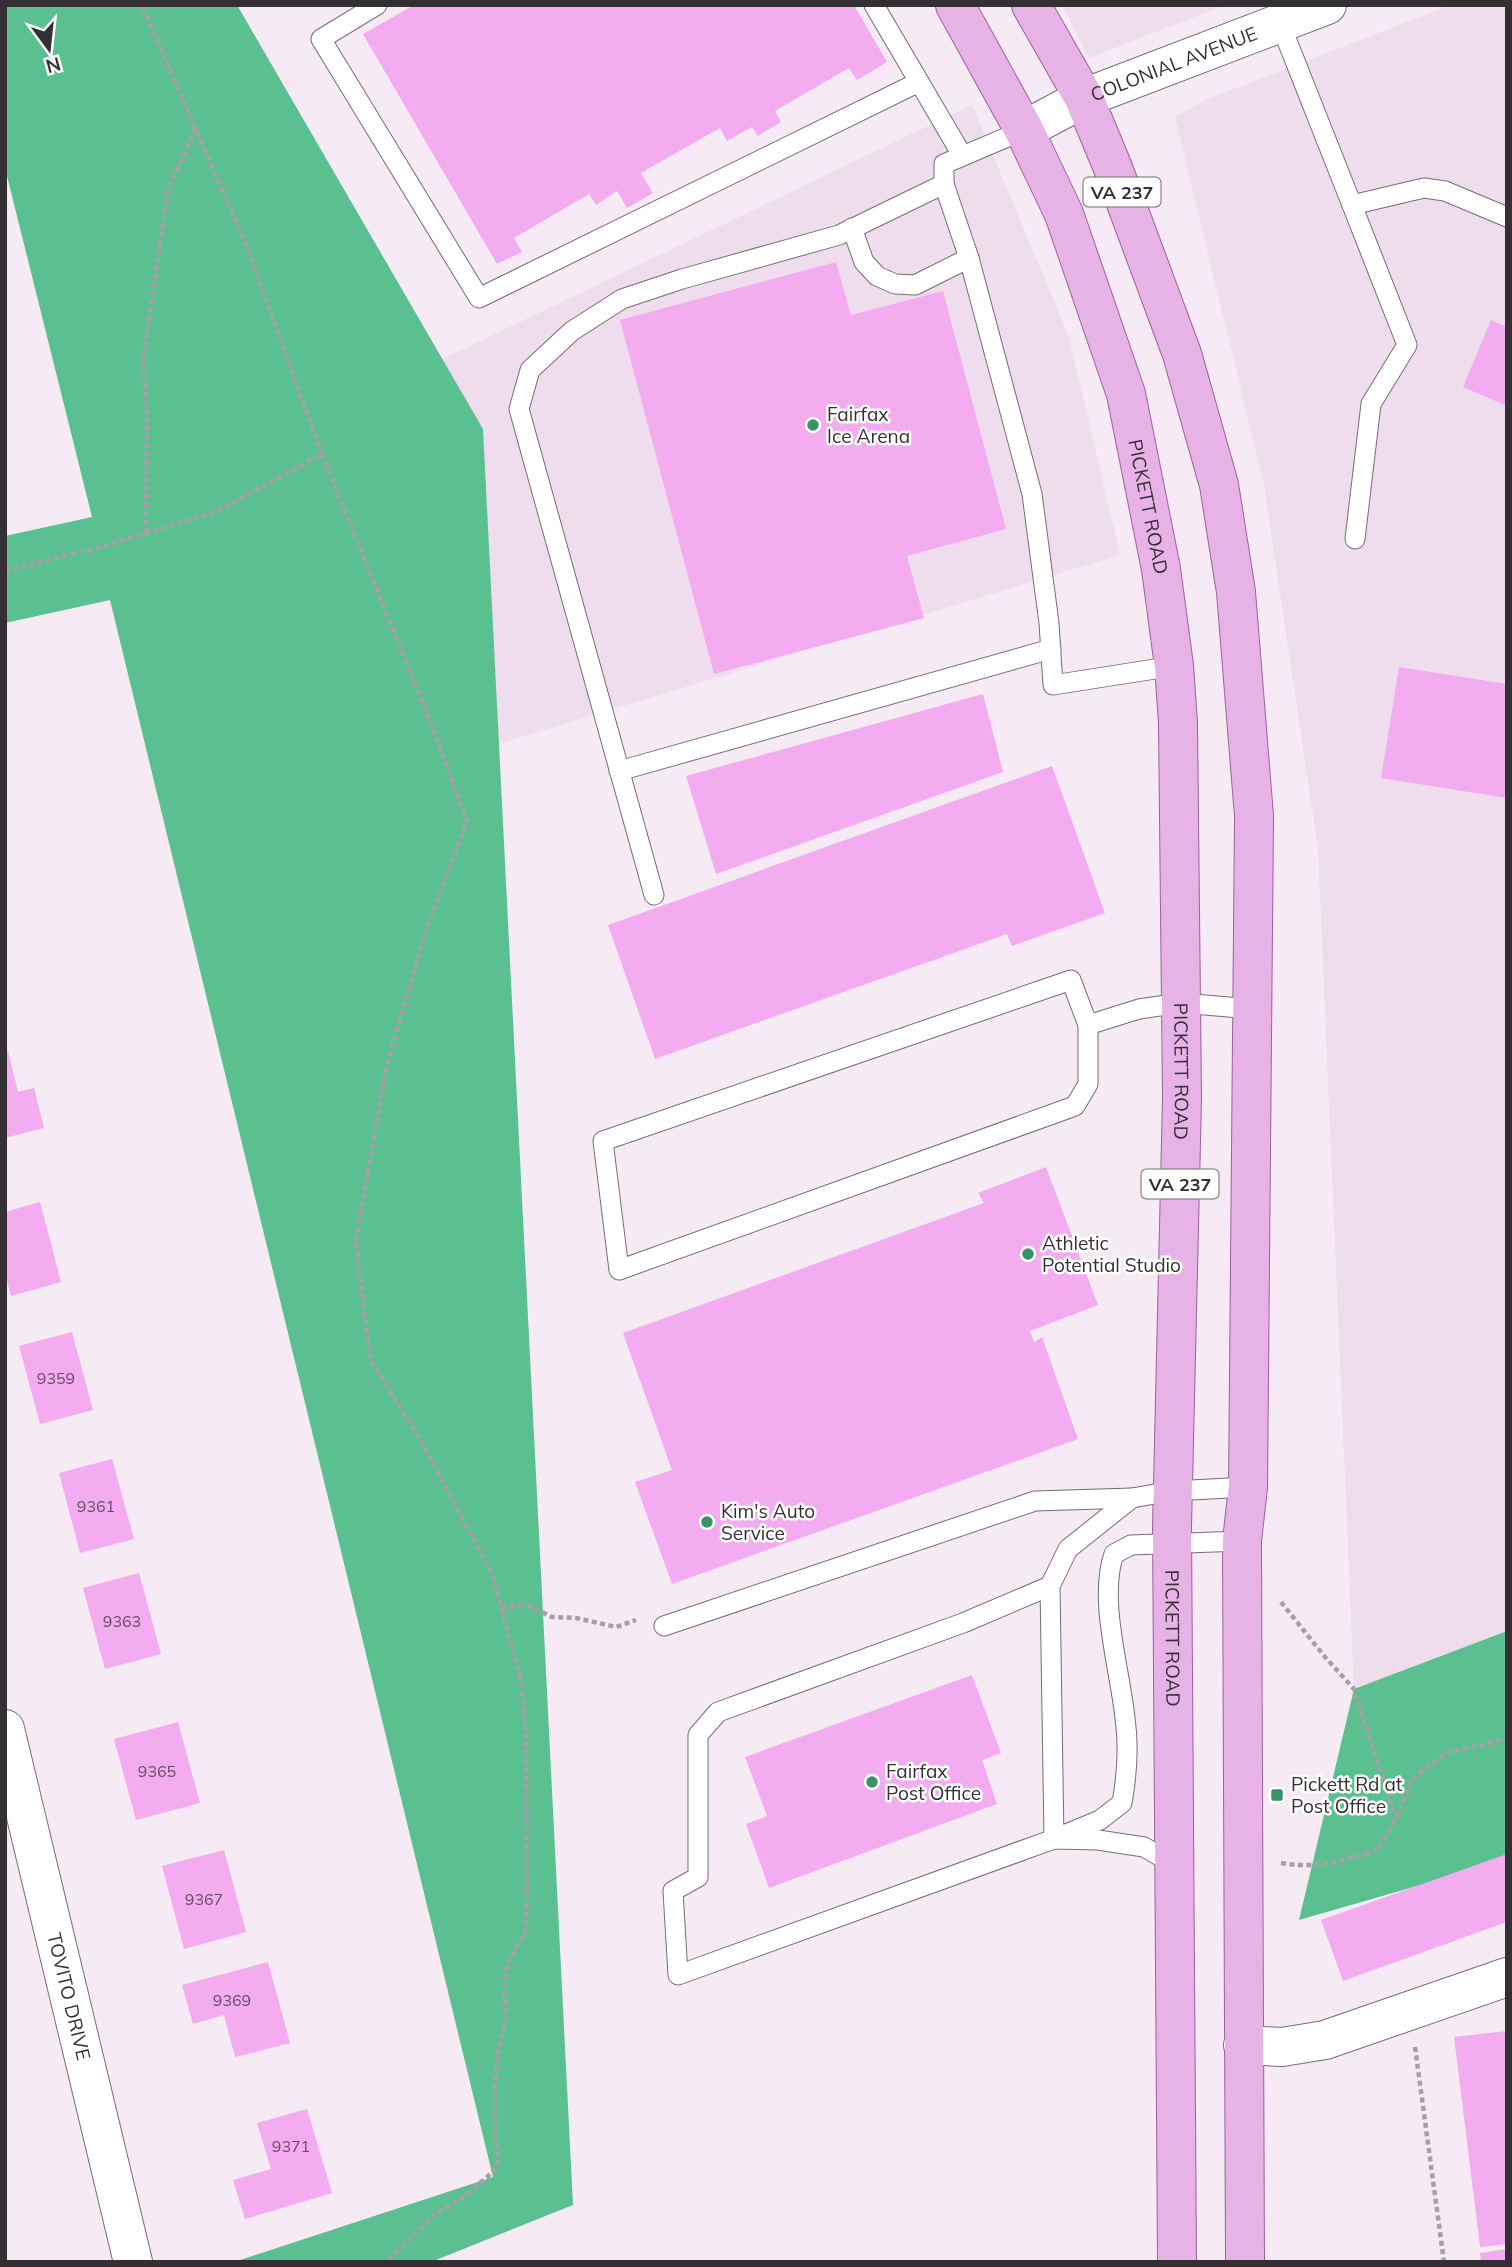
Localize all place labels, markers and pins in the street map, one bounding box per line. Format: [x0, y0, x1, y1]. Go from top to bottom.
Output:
place label: Fairfax Ice Arena [827, 402, 910, 448]
marker: Fairfax Ice Arena [805, 417, 821, 433]
place label: Athletic Potential Studio [1042, 1231, 1181, 1277]
marker: Athletic Potential Studio [1020, 1246, 1036, 1262]
place label: Kim's Auto Service [721, 1499, 815, 1545]
marker: Kim's Auto Service [699, 1514, 715, 1530]
place label: Fairfax Post Office [886, 1759, 981, 1805]
place label: Pickett Rd at Post Office [1291, 1772, 1403, 1818]
marker: Fairfax Post Office [864, 1774, 880, 1790]
marker: Pickett Rd at Post Office [1269, 1787, 1285, 1803]

